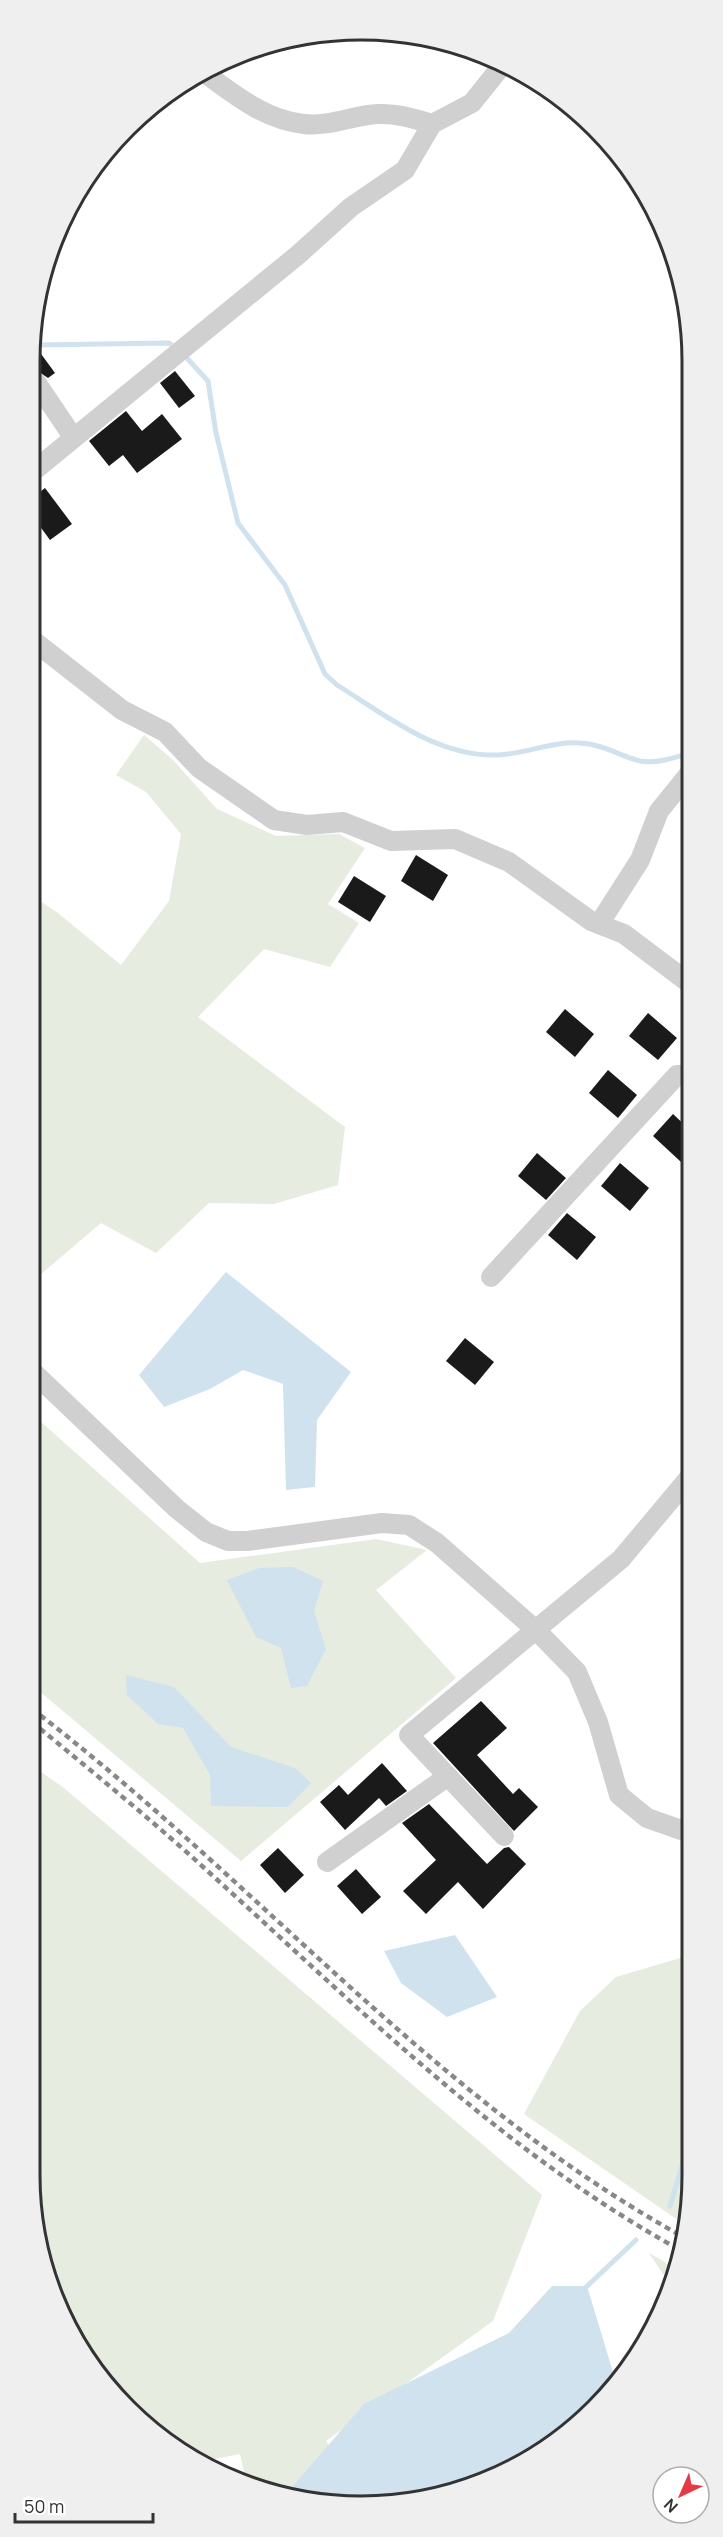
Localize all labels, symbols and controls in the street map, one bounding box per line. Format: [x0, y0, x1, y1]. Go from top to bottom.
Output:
north arrow [651, 2465, 711, 2525]
scale bar [15, 2486, 153, 2524]
text: 50 m [24, 2494, 64, 2518]
text: N [659, 2494, 682, 2518]

